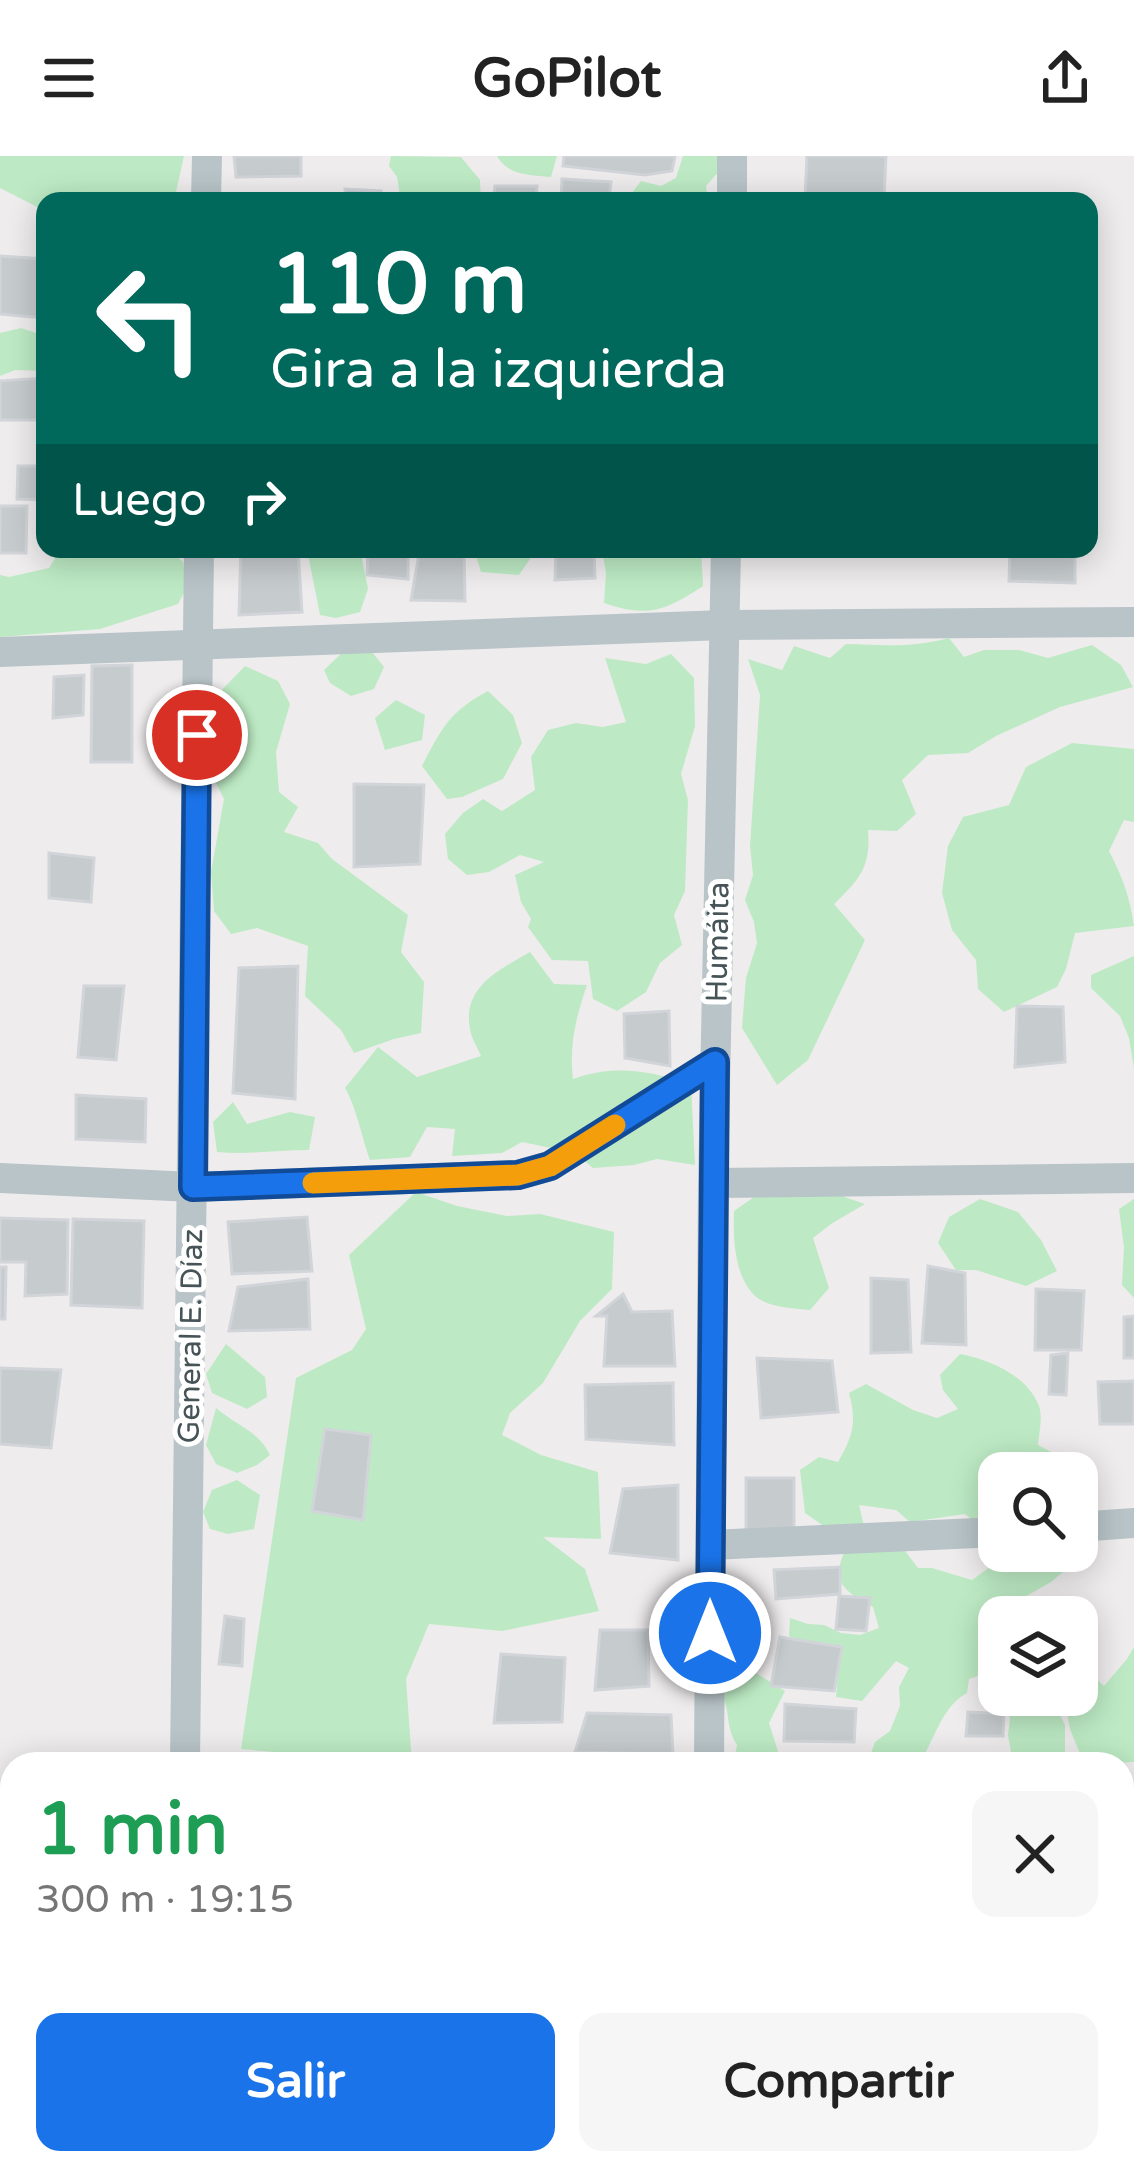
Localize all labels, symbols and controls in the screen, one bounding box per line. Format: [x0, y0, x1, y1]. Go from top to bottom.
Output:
icon: menu [36, 45, 102, 111]
icon: share [1032, 45, 1098, 111]
text: GoPilot [473, 46, 661, 111]
text: 110 m [270, 235, 527, 336]
icon: left [72, 240, 228, 396]
text: Gira a la izquierda [270, 337, 727, 402]
icon: right [231, 468, 297, 534]
text: Luego [72, 474, 207, 528]
pin [146, 684, 248, 786]
icon: arrive [164, 702, 230, 768]
street label: Humáita [698, 881, 738, 1003]
street label: General E. Díaz [171, 1228, 211, 1444]
map controls [978, 1452, 1098, 1716]
button: search [978, 1452, 1098, 1572]
position arrow [647, 1570, 773, 1696]
button: layers [978, 1596, 1098, 1716]
text: 1 min [36, 1787, 228, 1874]
button: close [972, 1791, 1098, 1917]
text: 300 m · 19:15 [36, 1876, 294, 1923]
button: Salir [36, 2013, 555, 2151]
button: Compartir [579, 2013, 1098, 2151]

